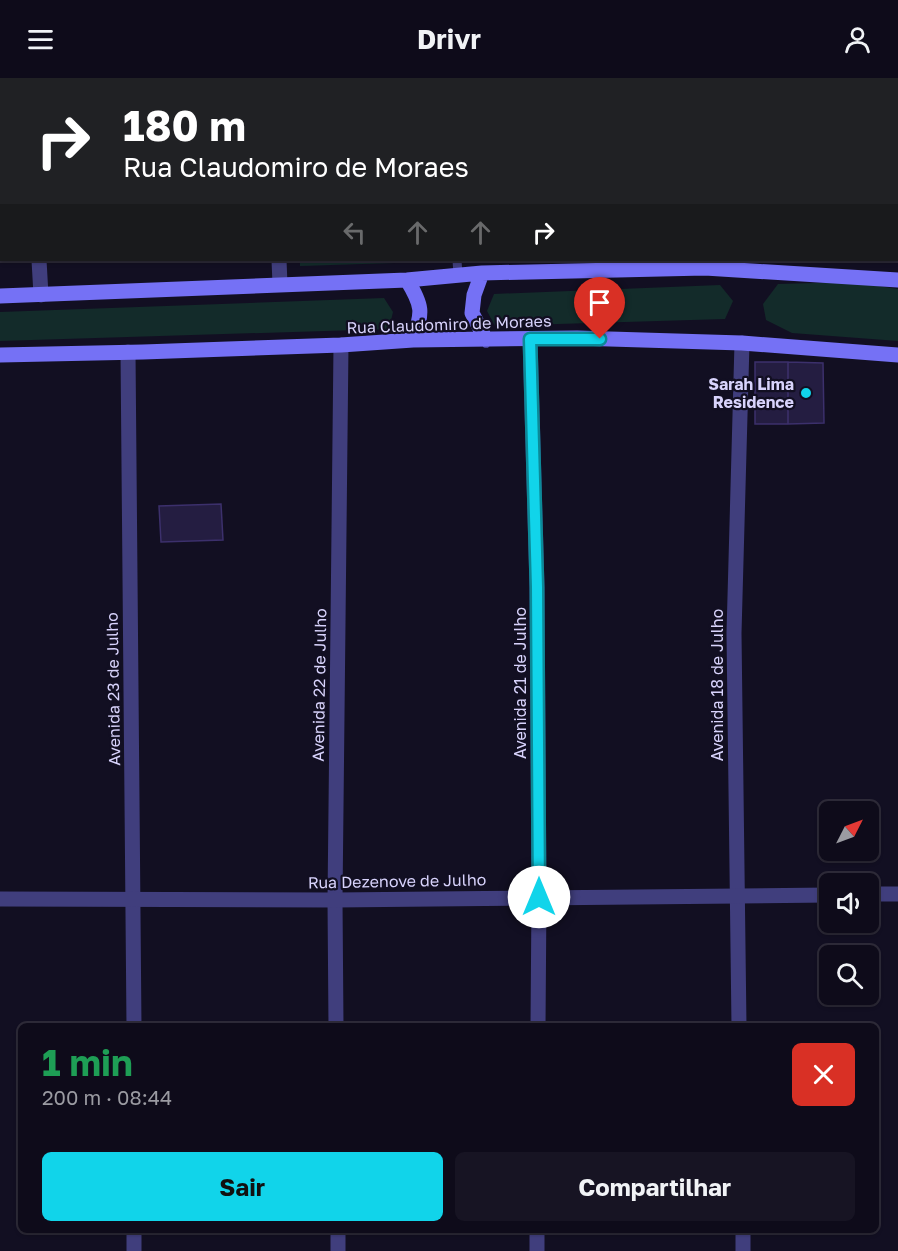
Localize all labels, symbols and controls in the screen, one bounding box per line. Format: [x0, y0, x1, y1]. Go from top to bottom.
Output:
icon: menu [24, 23, 57, 56]
text: Drivr [417, 23, 481, 55]
icon: person [841, 23, 874, 56]
text: 180 m [123, 100, 246, 150]
icon: right [24, 102, 102, 180]
text: Rua Claudomiro de Moraes [123, 151, 469, 183]
icon: left [338, 216, 371, 249]
icon: ahead [401, 216, 434, 249]
icon: ahead [464, 216, 497, 249]
icon: right [527, 216, 560, 249]
pin [574, 277, 625, 339]
icon: arrive [583, 286, 616, 319]
street label: Rua Claudomiro de Moraes [346, 310, 552, 338]
place label: Sarah Lima Residence [708, 374, 794, 412]
marker: Sarah Lima Residence [799, 386, 813, 400]
street label: Avenida 21 de Julho [510, 607, 530, 759]
street label: Avenida 22 de Julho [308, 608, 330, 762]
street label: Avenida 18 de Julho [707, 609, 727, 761]
street label: Avenida 23 de Julho [102, 612, 124, 766]
north arrow [819, 801, 879, 861]
map controls [819, 801, 879, 1005]
position arrow [507, 865, 571, 929]
street label: Rua Dezenove de Julho [308, 869, 486, 893]
button: sound [819, 873, 879, 933]
button: search [819, 945, 879, 1005]
text: 1 min [42, 1041, 133, 1084]
button: close [792, 1043, 855, 1106]
text: 200 m · 08:44 [42, 1085, 172, 1109]
button: Sair [42, 1152, 443, 1221]
button: Compartilhar [455, 1152, 855, 1221]

